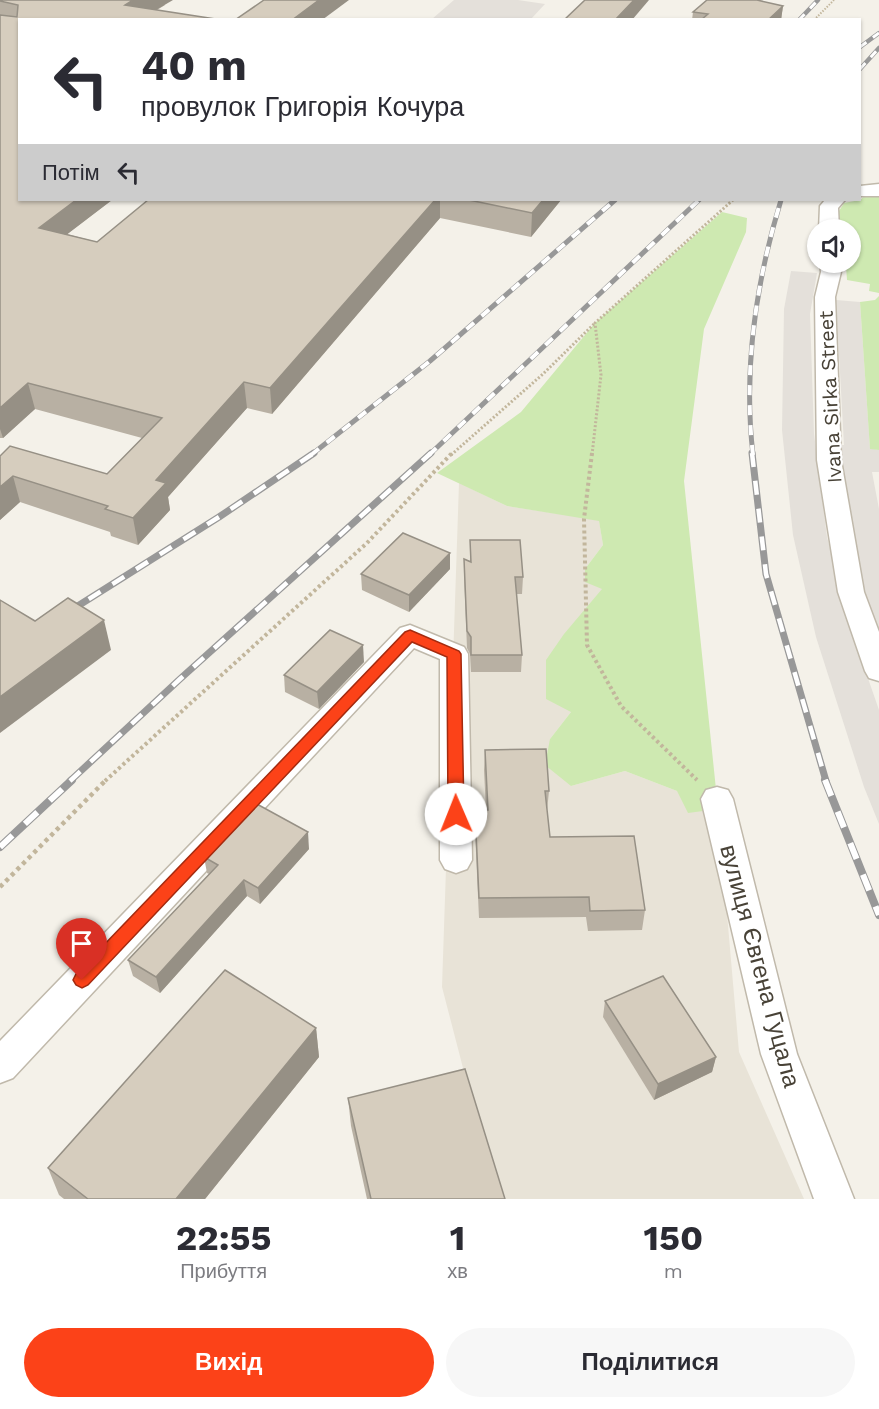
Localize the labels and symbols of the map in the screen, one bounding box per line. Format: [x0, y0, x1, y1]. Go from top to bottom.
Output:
street label: Ivana Sirka Street [813, 310, 847, 484]
position arrow [424, 782, 488, 846]
street label: вулиця Євгена Гуцала [714, 842, 806, 1091]
pin [56, 918, 107, 980]

